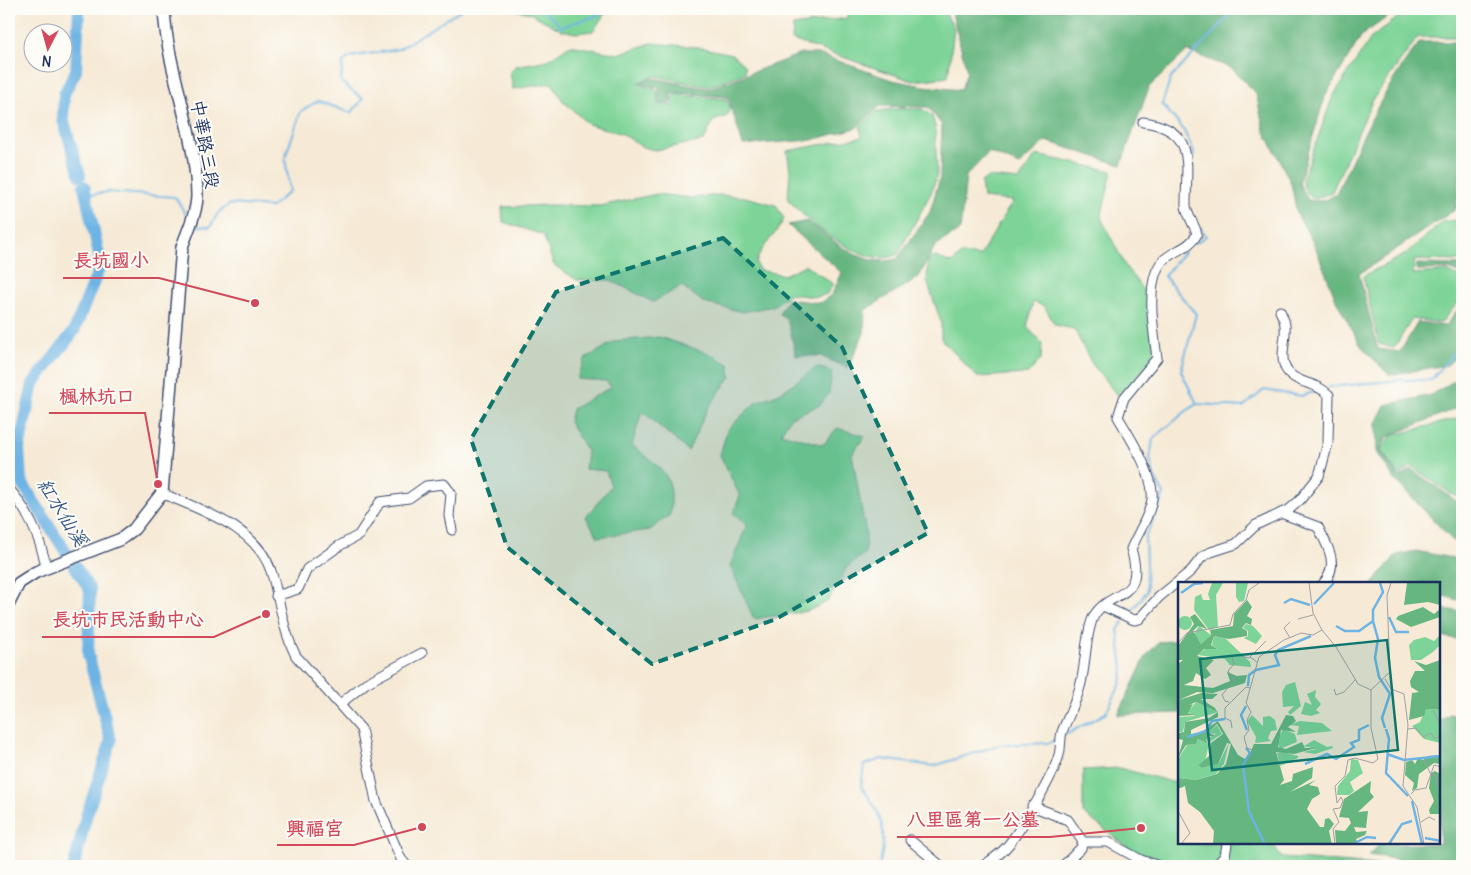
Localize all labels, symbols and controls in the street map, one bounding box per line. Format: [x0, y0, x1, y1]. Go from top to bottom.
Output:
north arrow [22, 22, 72, 72]
text: N [41, 51, 52, 70]
street label: 中華路三段 [186, 98, 225, 190]
callout: 長坑國小 [63, 244, 159, 278]
text: 長坑國小 [73, 248, 149, 272]
callout: 楓林坑口 [49, 379, 145, 413]
text: 楓林坑口 [59, 384, 135, 408]
water label: 紅水仙溪 [33, 473, 94, 551]
inset map [1178, 582, 1441, 845]
callout: 長坑市民活動中心 [42, 603, 214, 637]
text: 長坑市民活動中心 [52, 607, 204, 631]
callout: 八里區第一公墓 [897, 803, 1050, 837]
text: 八里區第一公墓 [906, 807, 1040, 831]
callout: 興福宮 [277, 811, 354, 845]
text: 興福宮 [286, 816, 344, 840]

